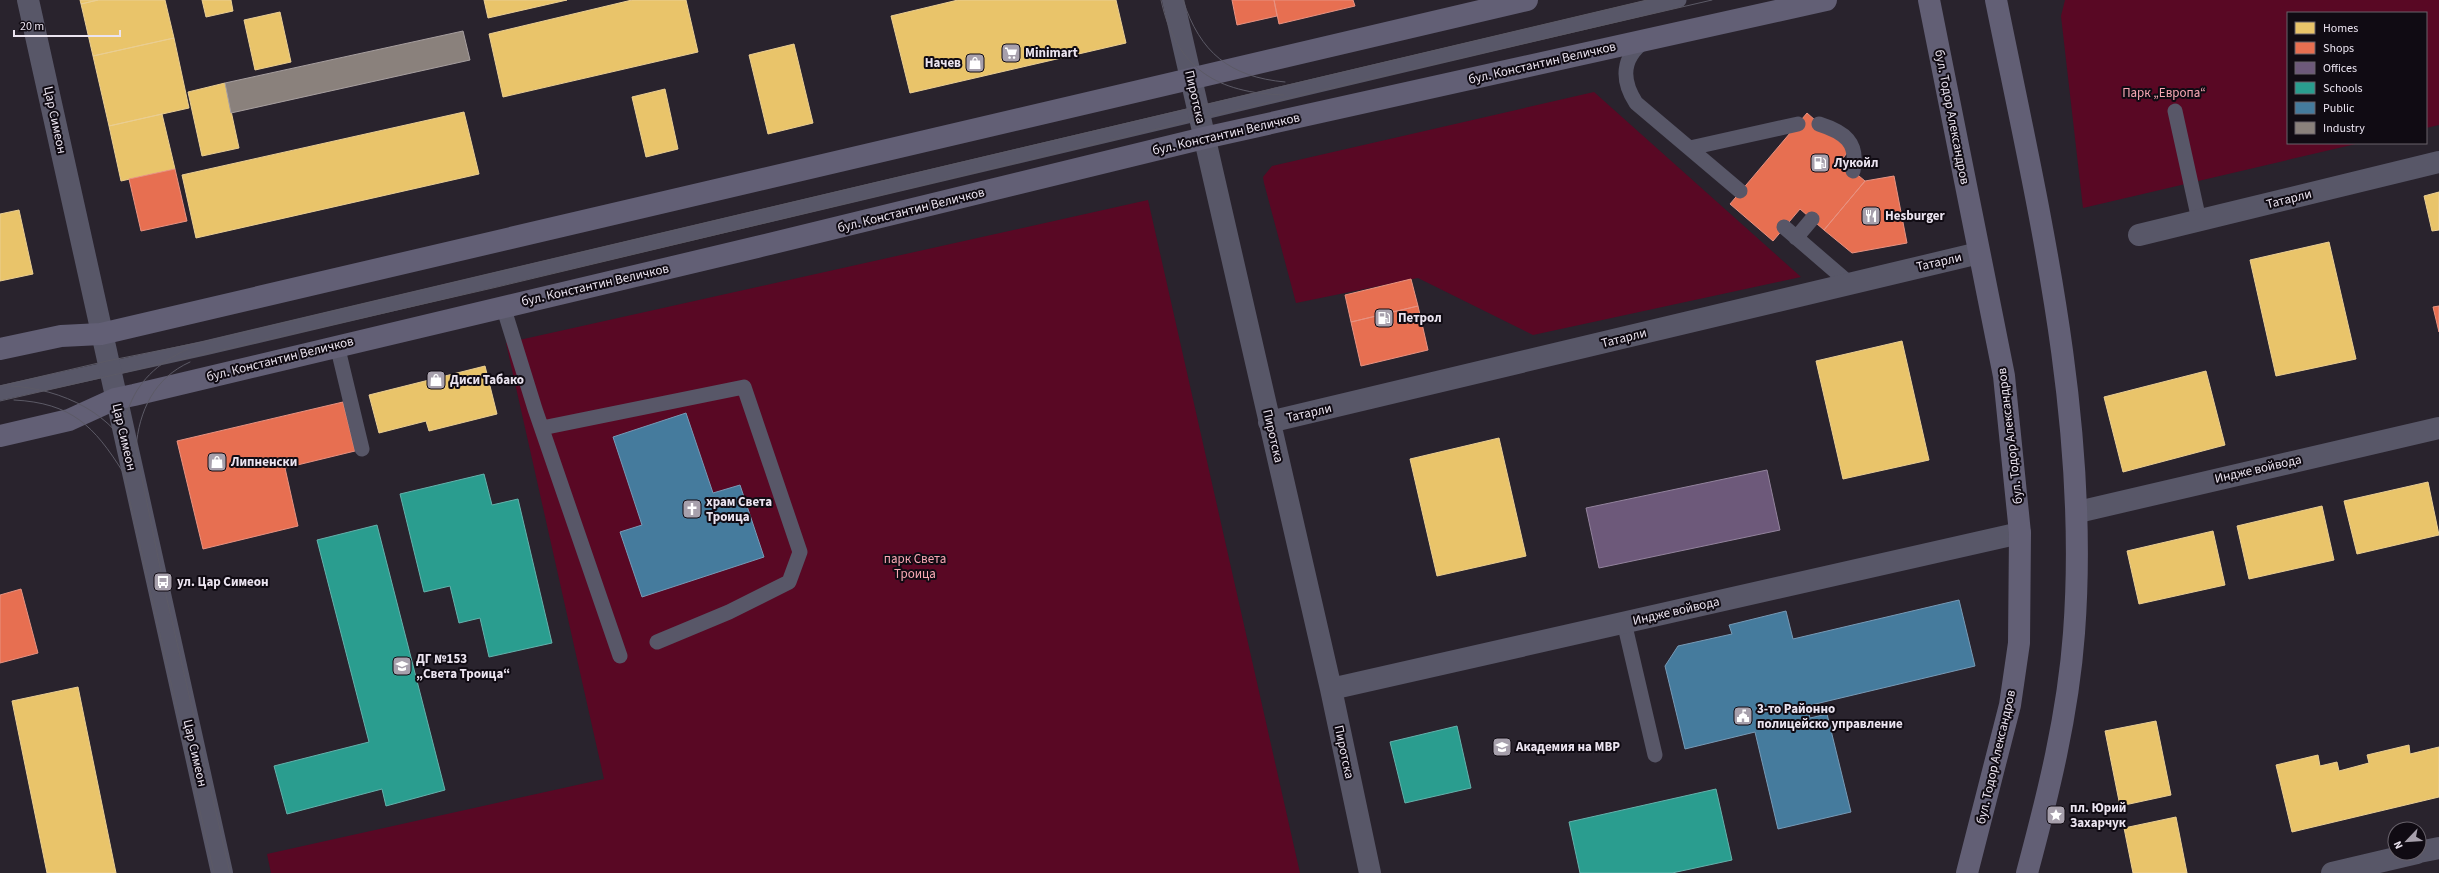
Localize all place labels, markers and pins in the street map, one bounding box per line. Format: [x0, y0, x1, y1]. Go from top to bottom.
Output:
supermarket icon: Minimart [1000, 42, 1022, 64]
place label: Minimart [1025, 44, 1078, 62]
shop icon: Начев [964, 52, 986, 74]
place label: Начев [925, 54, 961, 72]
fuel station icon: Лукойл [1809, 152, 1831, 174]
place label: Лукойл [1833, 154, 1878, 172]
restaurant icon: Hesburger [1860, 205, 1882, 227]
place label: Hesburger [1885, 207, 1946, 225]
fuel station icon: Петрол [1373, 307, 1395, 329]
place label: Петрол [1398, 309, 1442, 327]
shop icon: Диси Табако [425, 369, 447, 391]
place label: Диси Табако [450, 371, 524, 389]
shop icon: Липненски [206, 451, 228, 473]
place label: Липненски [230, 453, 297, 471]
place label: храм Света Троица [706, 493, 772, 526]
church icon: храм Света Троица [681, 498, 703, 520]
bus stop icon: ул. Цар Симеон [152, 571, 174, 593]
place label: ул. Цар Симеон [177, 573, 269, 591]
place label: ДГ №153 „Света Троица“ [416, 650, 510, 683]
school or university icon: ДГ №153 „Света Троица“ [391, 655, 413, 677]
place label: 3-то Районно полицейско управление [1757, 700, 1903, 733]
public building icon: 3-то Районно полицейско управление [1732, 705, 1754, 727]
school or university icon: Академия на МВР [1491, 736, 1513, 758]
place label: Академия на МВР [1515, 738, 1620, 756]
place label: пл. Юрий Захарчук [2070, 799, 2127, 832]
place icon: пл. Юрий Захарчук [2045, 804, 2067, 826]

